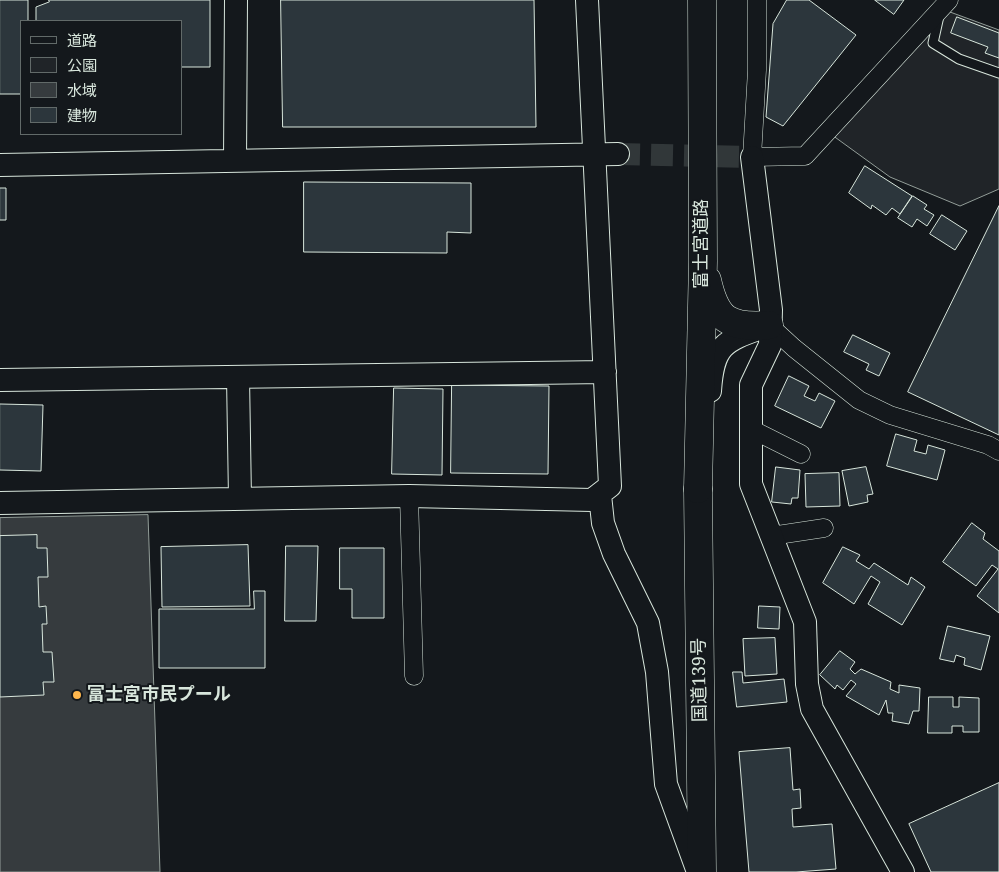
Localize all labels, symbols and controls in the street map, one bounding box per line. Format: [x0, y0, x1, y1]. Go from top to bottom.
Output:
legend [20, 20, 182, 135]
text: 道路 [67, 30, 97, 50]
text: 公園 [67, 55, 97, 75]
text: 水域 [67, 80, 97, 100]
text: 建物 [67, 105, 97, 125]
street label: 富士宮道路 [691, 199, 713, 289]
street label: 国道139号 [688, 638, 712, 722]
place label: 富士宮市民プール [87, 684, 231, 706]
marker: 富士宮市民プール [71, 689, 83, 701]

